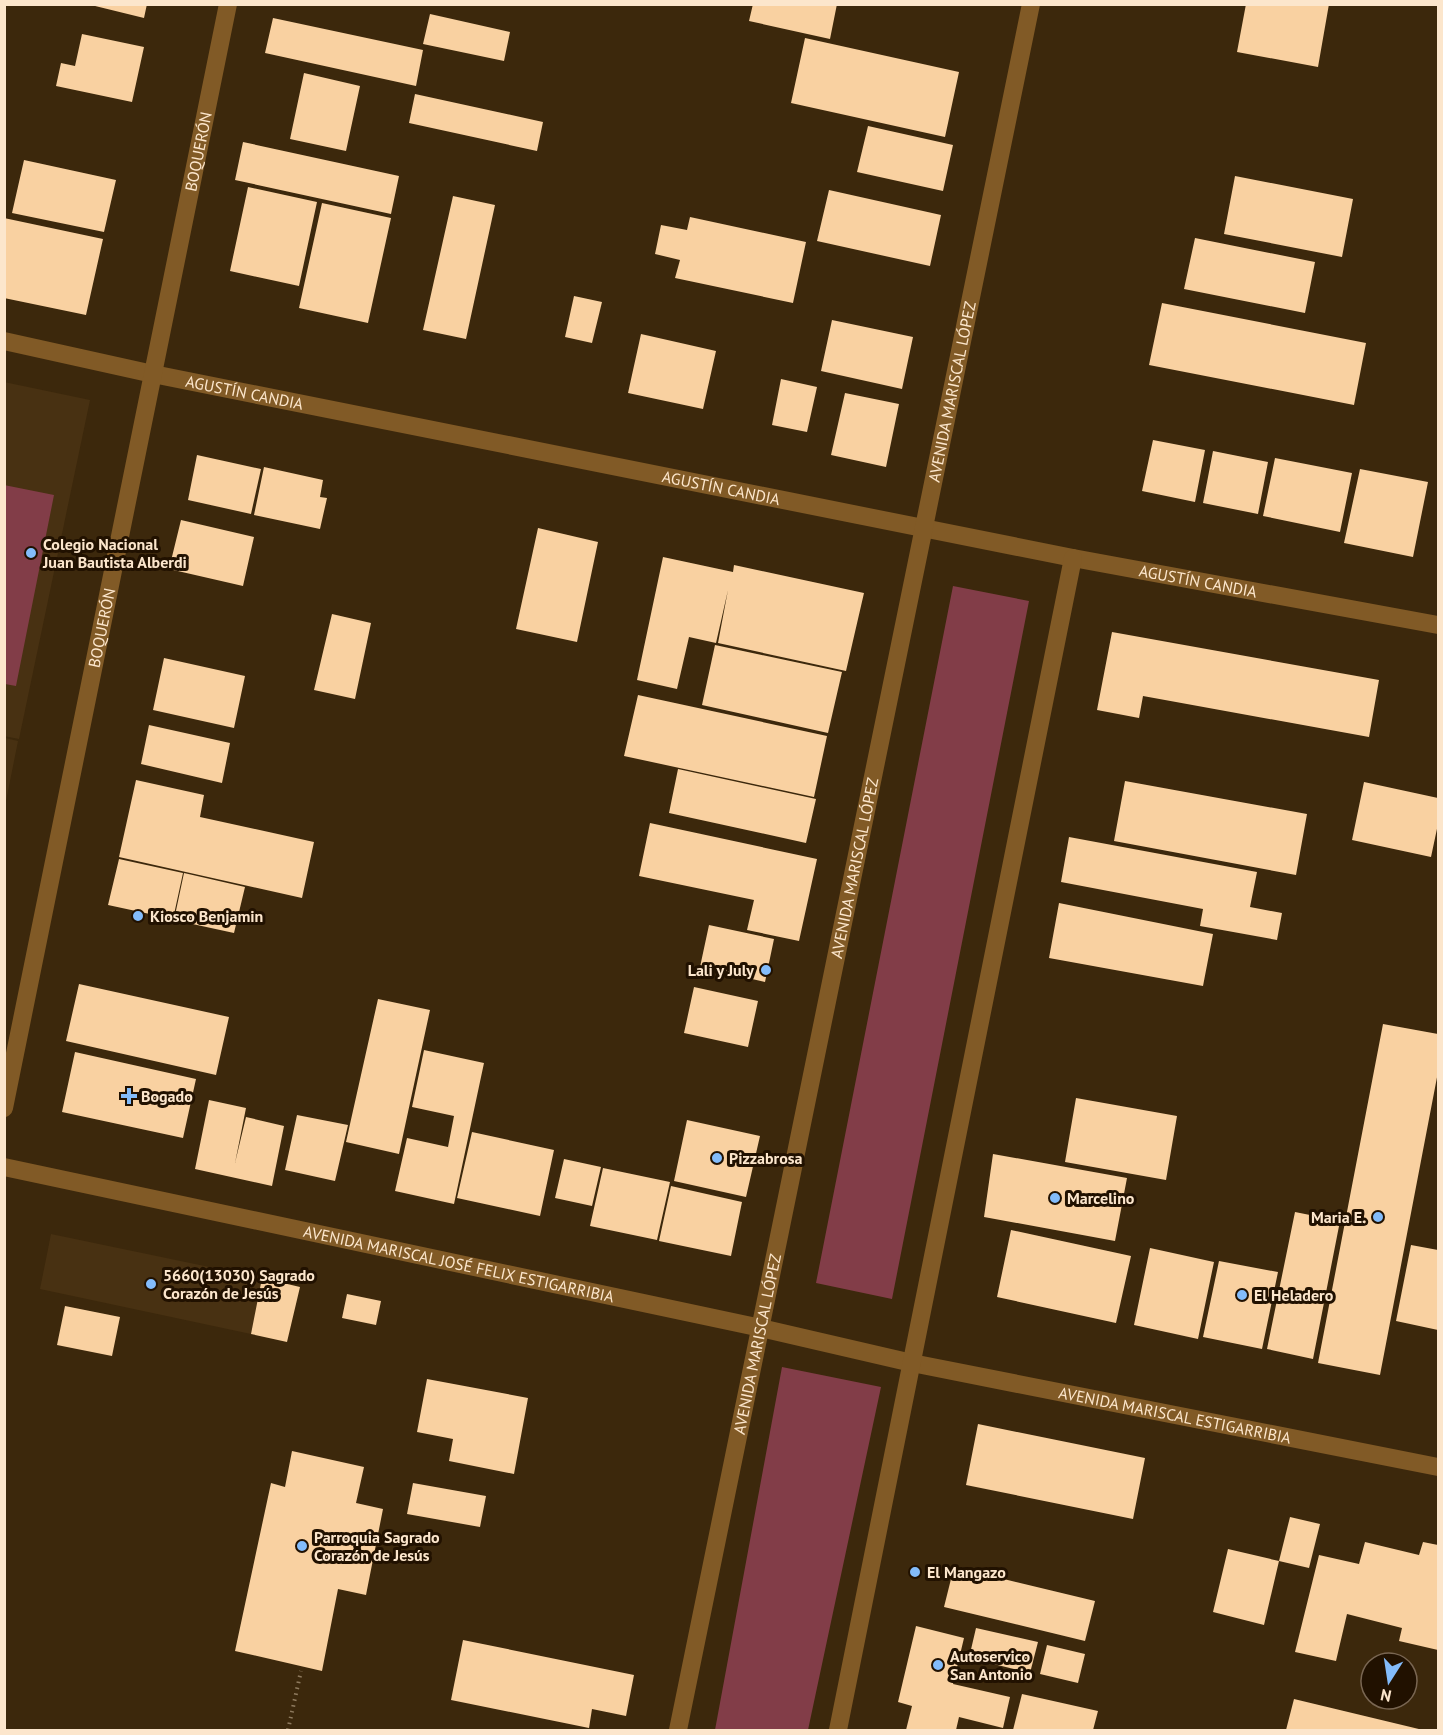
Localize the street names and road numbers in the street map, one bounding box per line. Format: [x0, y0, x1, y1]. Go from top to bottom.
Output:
street label: BOQUERÓN [180, 110, 216, 193]
street label: AVENIDA MARISCAL LÓPEZ [923, 299, 980, 484]
street label: AGUSTÍN CANDIA [184, 371, 306, 414]
street label: AGUSTÍN CANDIA [661, 466, 782, 509]
street label: AGUSTÍN CANDIA [1137, 560, 1259, 602]
street label: BOQUERÓN [84, 586, 119, 669]
street label: AVENIDA MARISCAL LÓPEZ [826, 775, 883, 960]
street label: AVENIDA MARISCAL JOSÉ FELIX ESTIGARRIBIA [302, 1221, 616, 1307]
street label: AVENIDA MARISCAL LÓPEZ [729, 1252, 785, 1436]
street label: AVENIDA MARISCAL ESTIGARRIBIA [1057, 1382, 1293, 1448]

